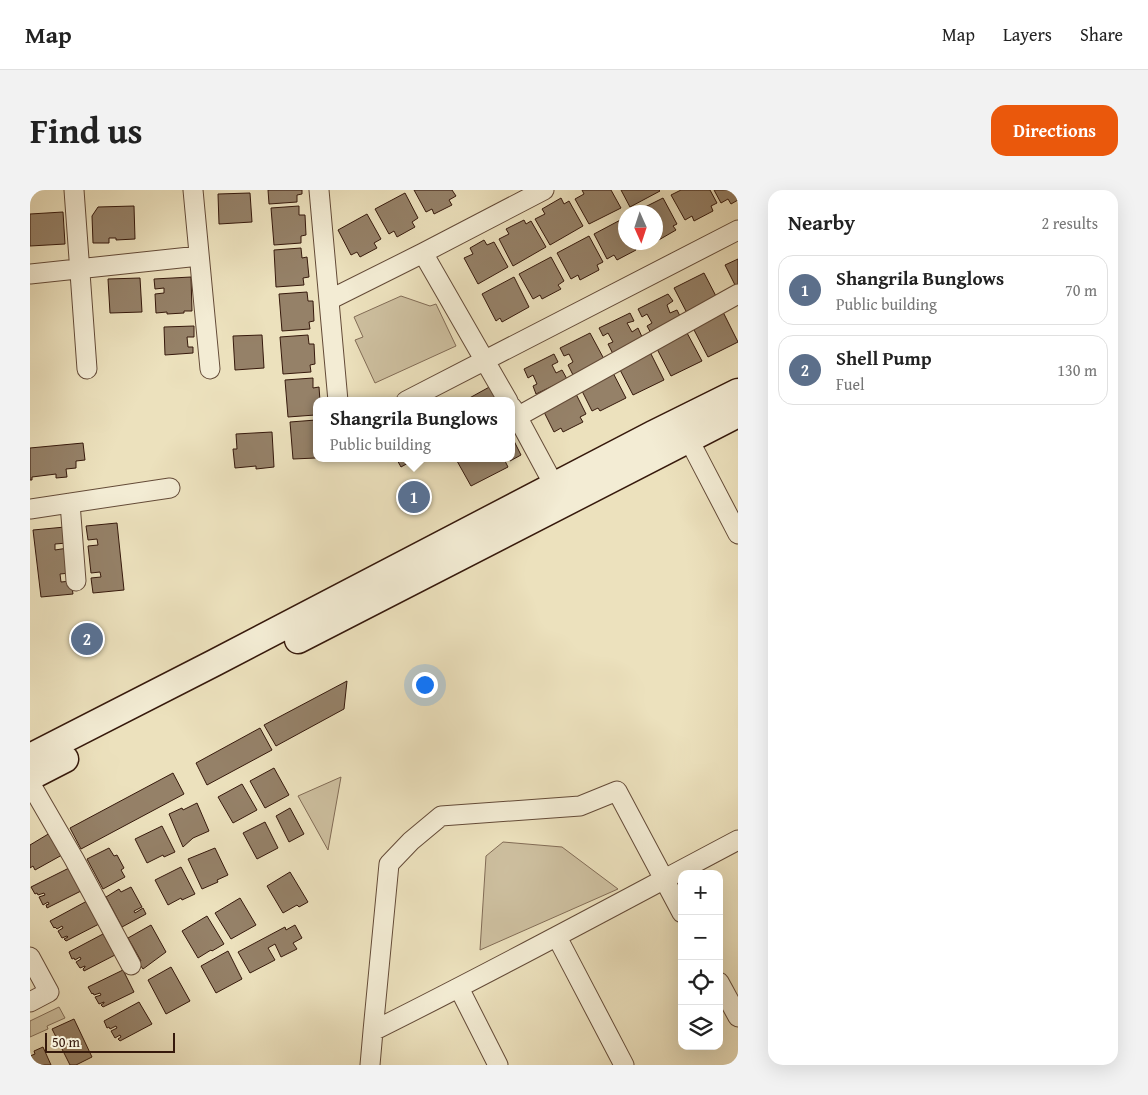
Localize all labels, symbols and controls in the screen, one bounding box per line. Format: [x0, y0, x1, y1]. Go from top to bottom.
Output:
text: Map [25, 17, 72, 52]
text: Map [942, 21, 975, 48]
text: Layers [1003, 21, 1052, 48]
text: Share [1080, 21, 1123, 48]
text: Find us [30, 105, 143, 156]
button: Directions [991, 105, 1118, 156]
north arrow [618, 205, 663, 250]
text: Nearby [788, 207, 855, 238]
text: 2 results [1041, 211, 1098, 235]
text: Shangrila Bunglows [836, 264, 1004, 292]
text: 1 [801, 278, 809, 302]
text: 70 m [1065, 278, 1097, 302]
text: Public building [836, 292, 937, 316]
text: Shell Pump [836, 344, 932, 372]
text: 2 [801, 358, 809, 382]
text: 130 m [1057, 358, 1097, 382]
text: Fuel [836, 372, 864, 396]
popup [313, 397, 515, 462]
text: Shangrila Bunglows [330, 404, 498, 432]
text: Public building [330, 432, 431, 456]
pin: 1 [398, 478, 430, 516]
pin: 2 [71, 620, 103, 658]
your location [412, 672, 438, 698]
map controls [678, 870, 723, 1050]
button: + [678, 870, 723, 915]
button: − [678, 915, 723, 960]
button: locate [678, 960, 723, 1005]
button: layers [678, 1005, 723, 1050]
scale bar [45, 1030, 175, 1053]
text: 50 m [52, 1032, 80, 1052]

